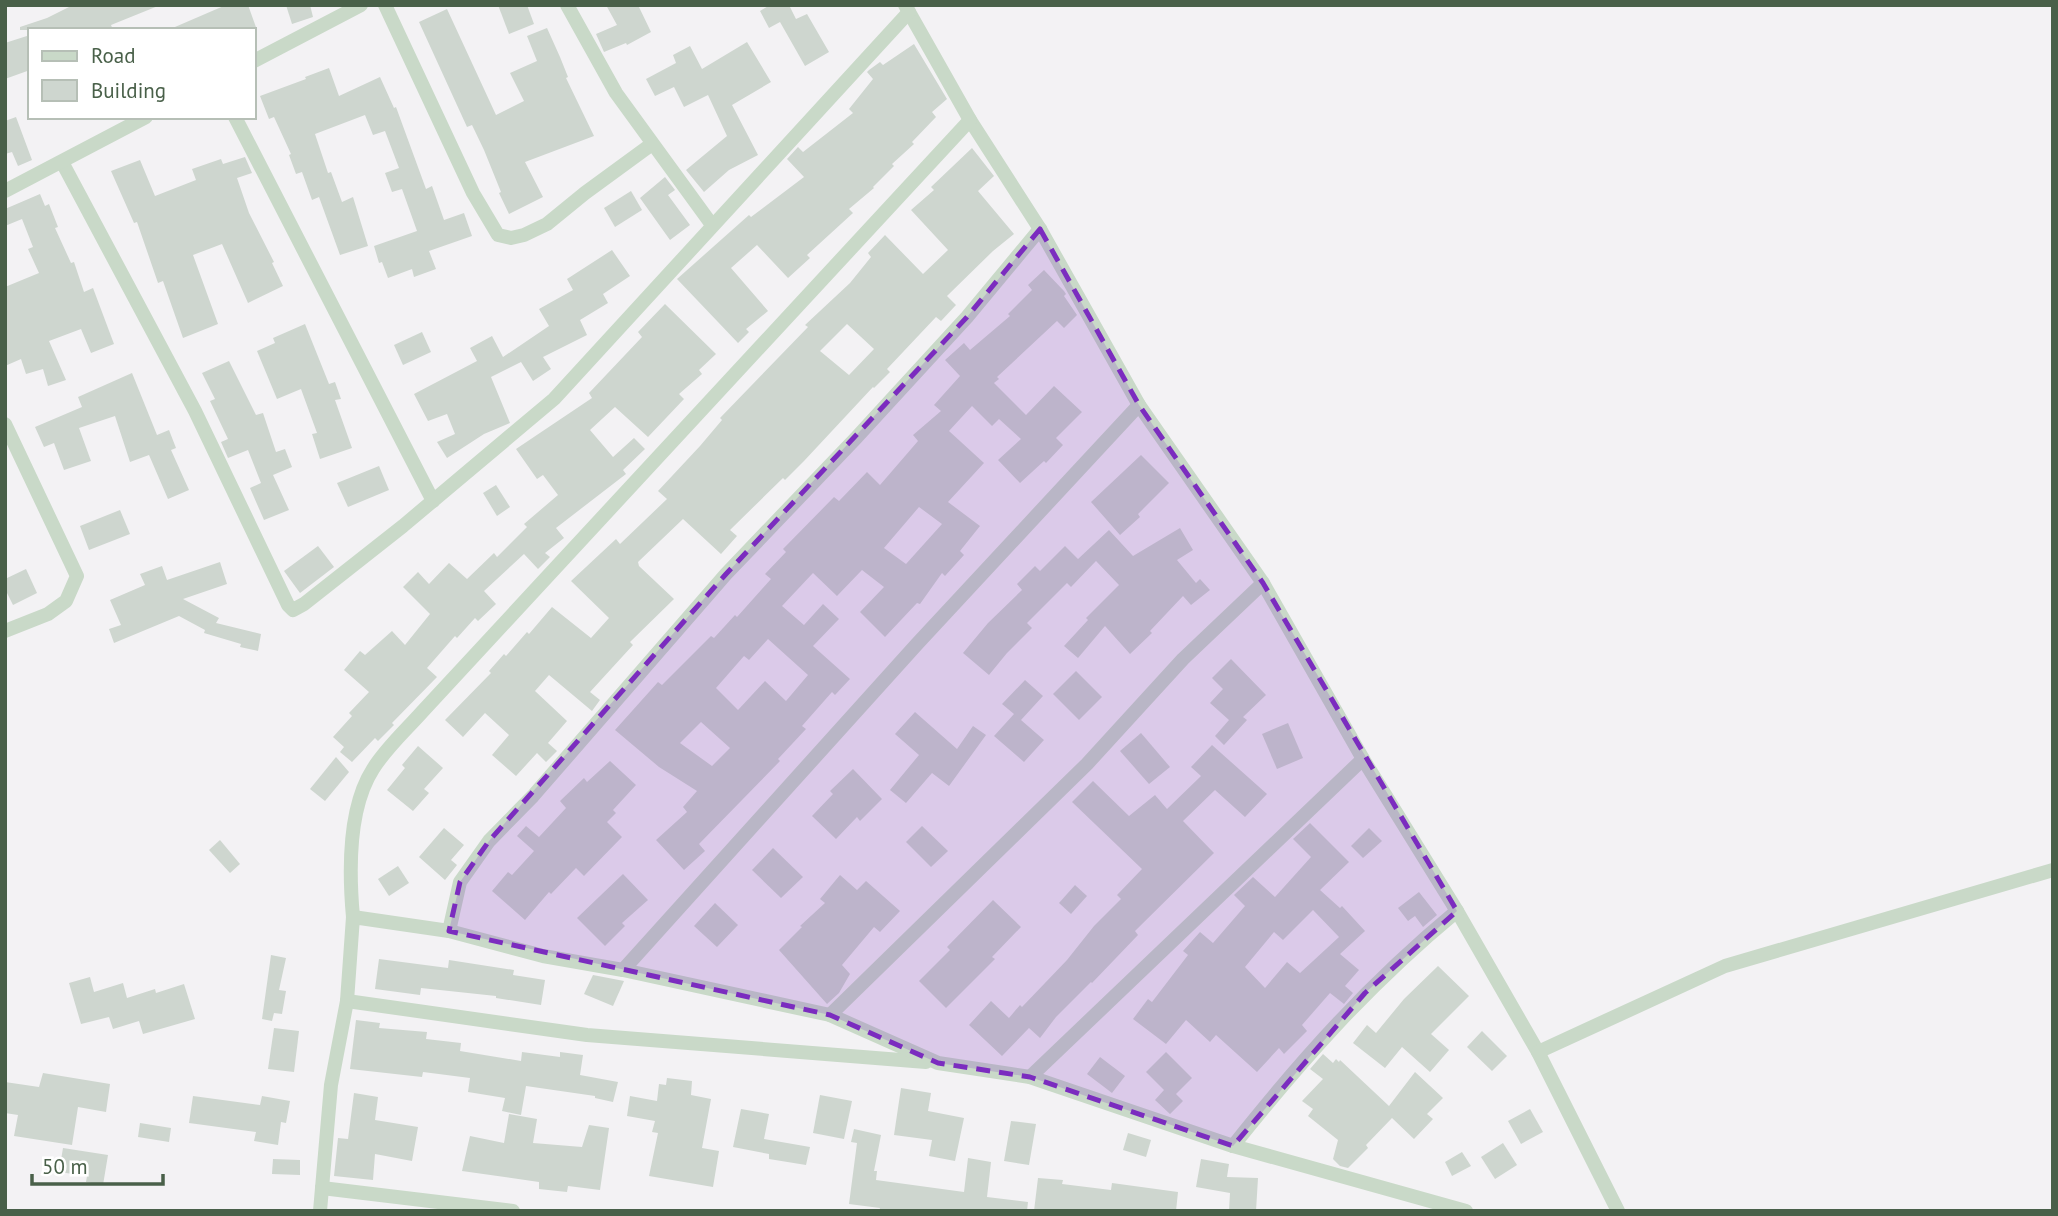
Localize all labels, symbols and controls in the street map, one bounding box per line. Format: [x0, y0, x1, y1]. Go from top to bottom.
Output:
legend [28, 28, 256, 119]
text: Road [91, 42, 135, 69]
text: Building [91, 77, 166, 104]
scale bar [32, 1142, 163, 1186]
text: 50 m [42, 1153, 88, 1180]

